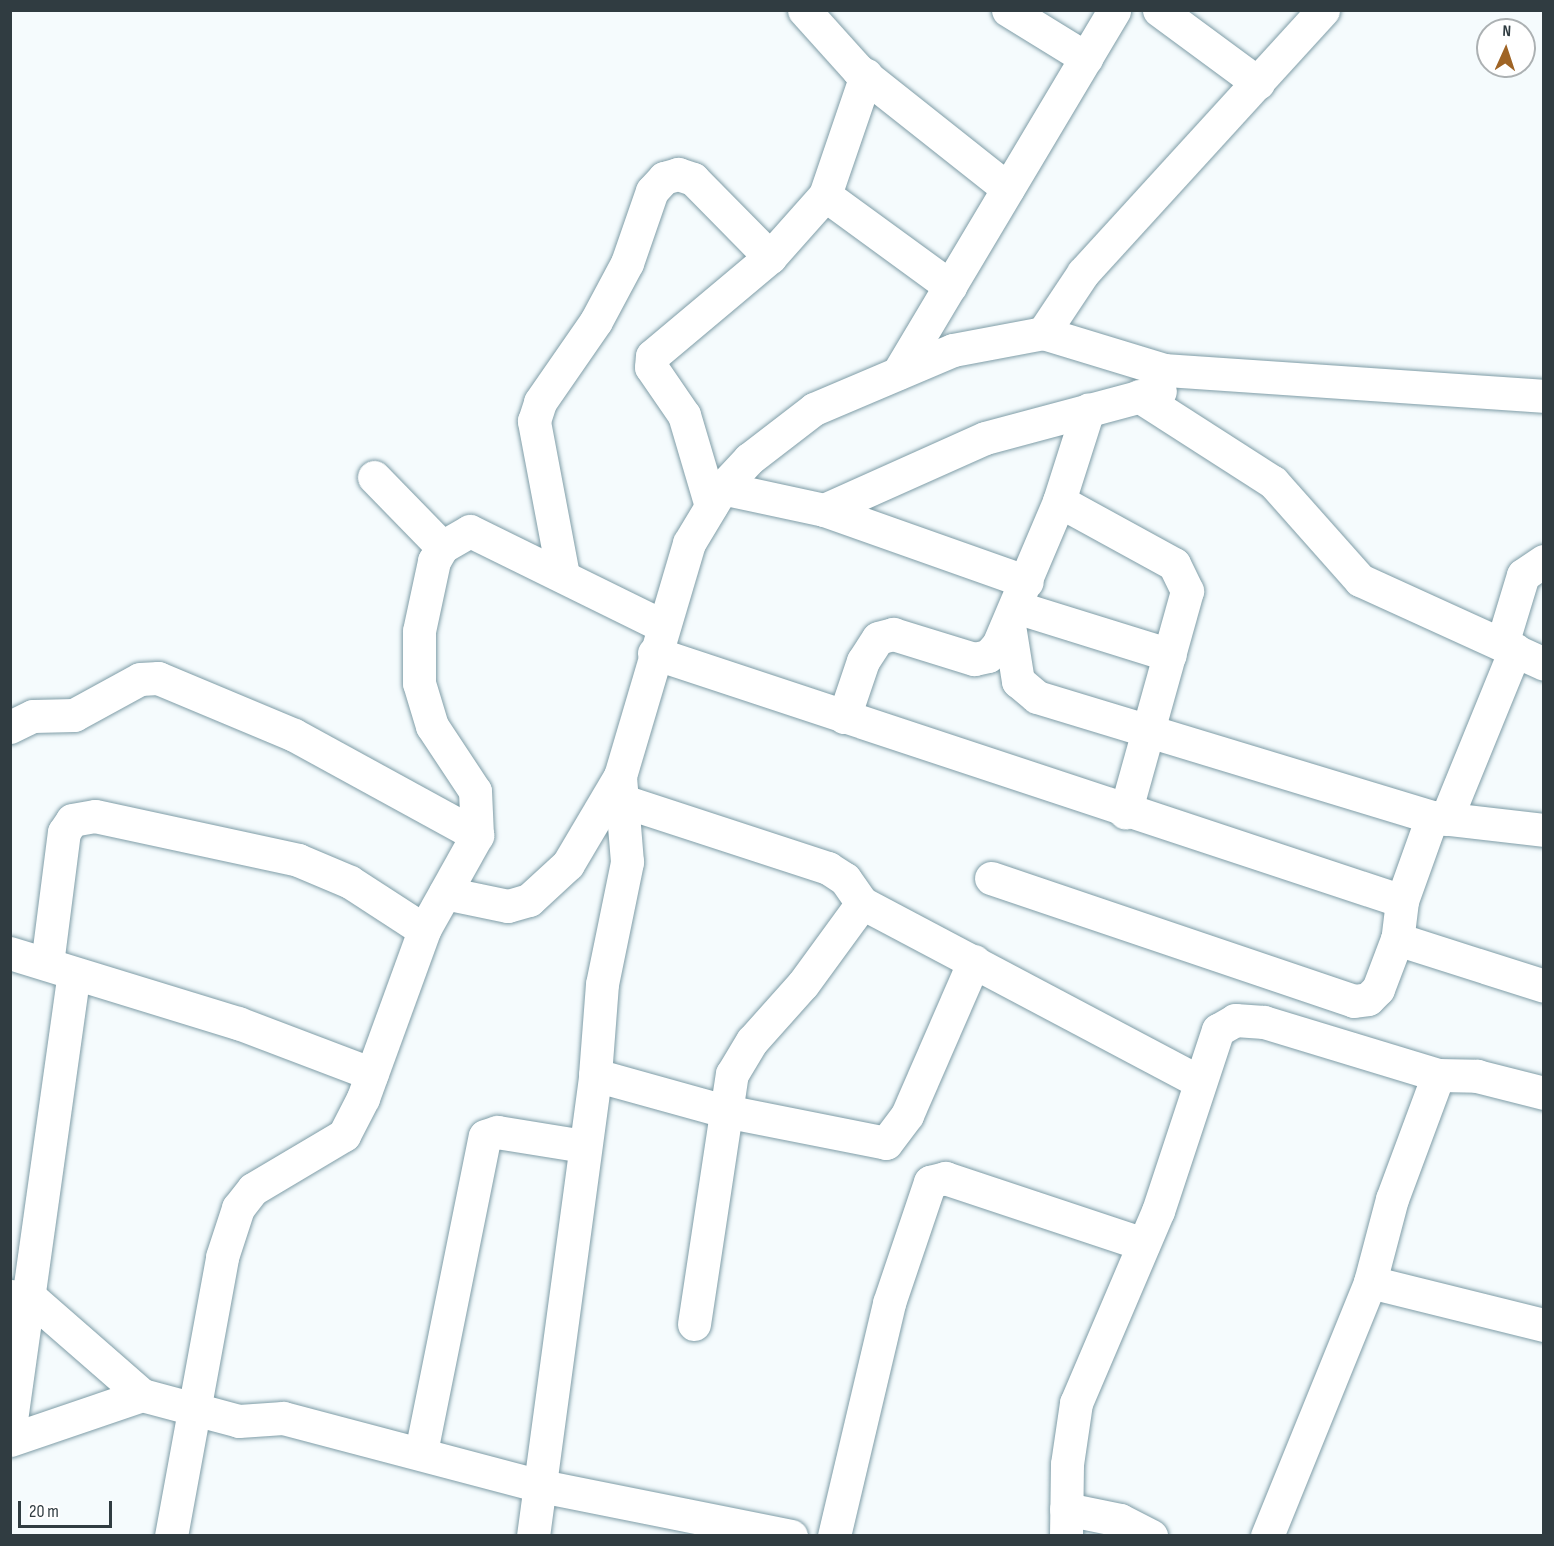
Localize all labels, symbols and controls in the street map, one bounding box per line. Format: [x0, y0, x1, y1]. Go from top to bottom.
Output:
north arrow [1476, 18, 1536, 78]
text: N [1502, 22, 1512, 41]
scale bar [21, 1489, 116, 1527]
text: 20 m [29, 1501, 59, 1522]

